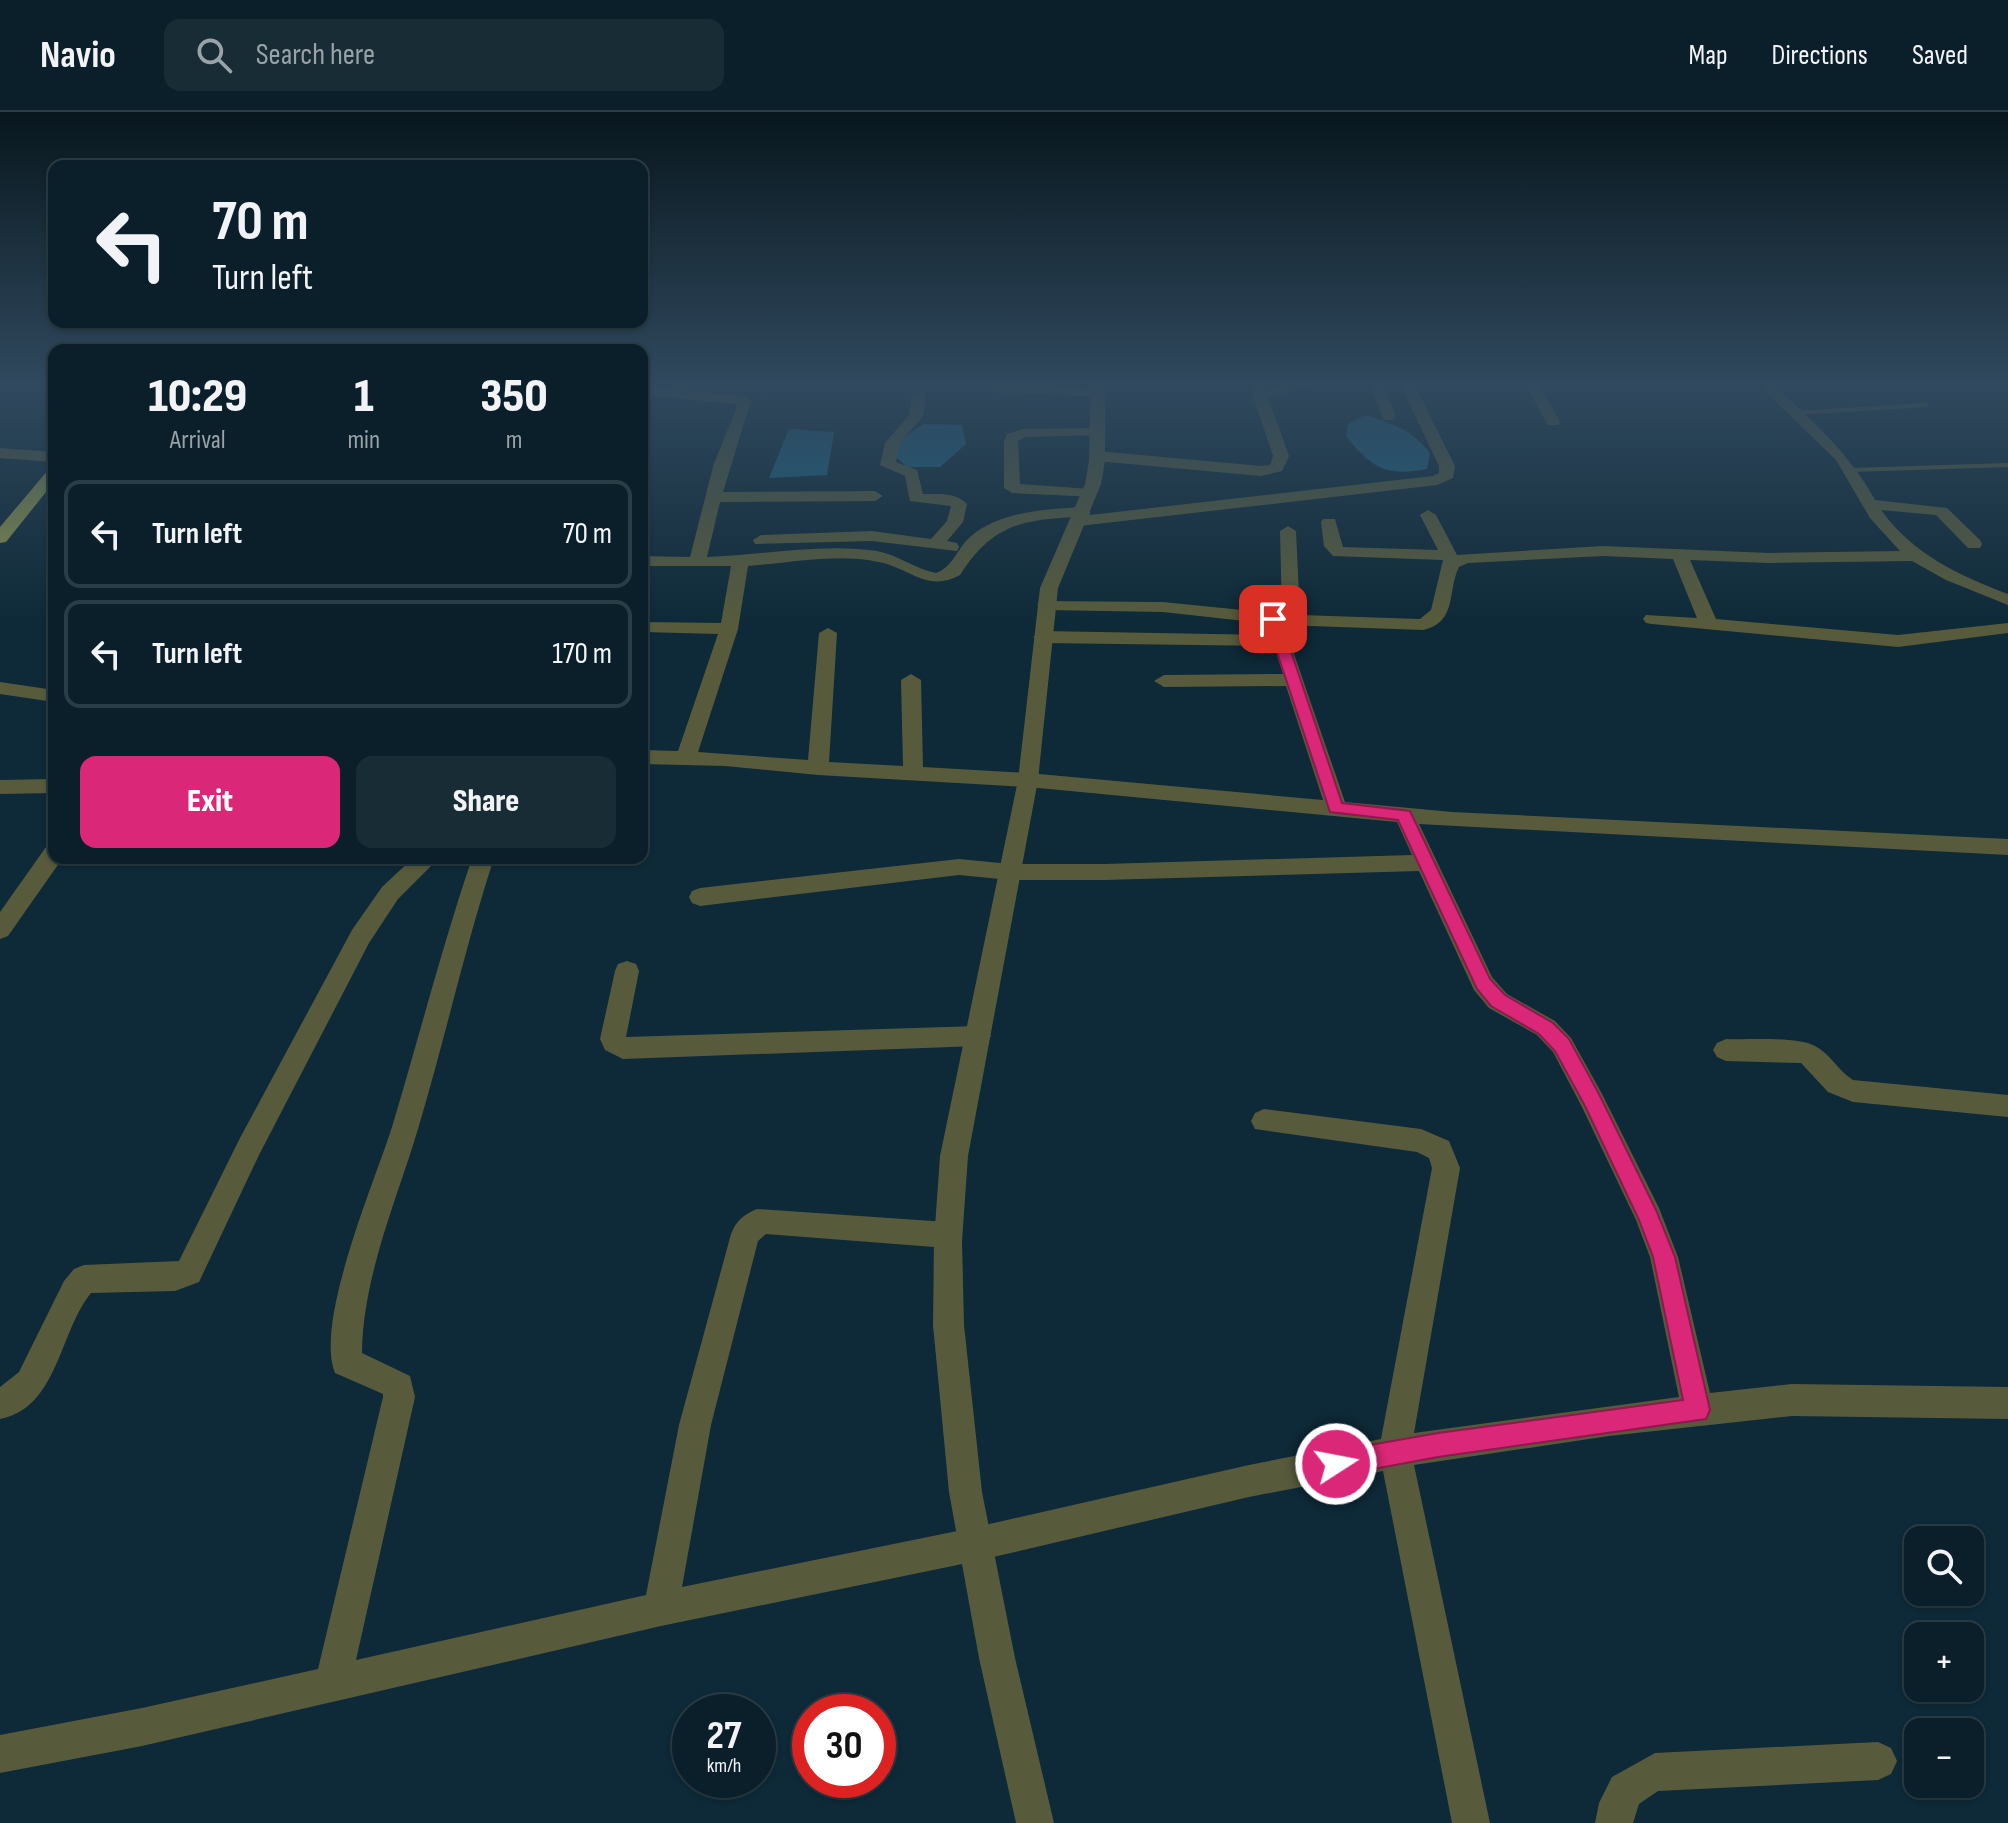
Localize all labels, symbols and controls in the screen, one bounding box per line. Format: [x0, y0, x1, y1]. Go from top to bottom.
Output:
search box [164, 19, 724, 91]
text: Navio [40, 33, 116, 78]
icon: search [192, 33, 236, 77]
text: Search here [256, 37, 375, 73]
text: Map [1689, 39, 1728, 72]
text: Directions [1772, 39, 1868, 72]
text: Saved [1912, 39, 1968, 72]
text: 70 m [212, 189, 309, 256]
icon: left [80, 192, 184, 296]
text: Turn left [212, 257, 313, 300]
text: 10:29 [148, 368, 247, 425]
text: 1 [354, 368, 374, 425]
text: 350 [480, 368, 548, 425]
text: Arrival [170, 425, 226, 456]
text: min [347, 425, 380, 456]
text: m [506, 425, 522, 456]
icon: left [84, 512, 128, 556]
text: Turn left [152, 516, 242, 552]
text: 70 m [563, 516, 612, 552]
pin [1239, 585, 1307, 653]
icon: arrive [1251, 597, 1295, 641]
icon: left [84, 632, 128, 676]
text: Turn left [152, 636, 242, 672]
text: 170 m [552, 636, 612, 672]
button: Exit [80, 756, 340, 848]
button: Share [356, 756, 616, 848]
position arrow [1294, 1422, 1378, 1506]
map controls [1904, 1526, 1984, 1798]
button: search [1904, 1526, 1984, 1606]
button: + [1904, 1622, 1984, 1702]
speed limit sign: 30 [792, 1694, 896, 1798]
text: 27 [707, 1712, 741, 1760]
button: − [1904, 1718, 1984, 1798]
text: km/h [707, 1754, 741, 1778]

